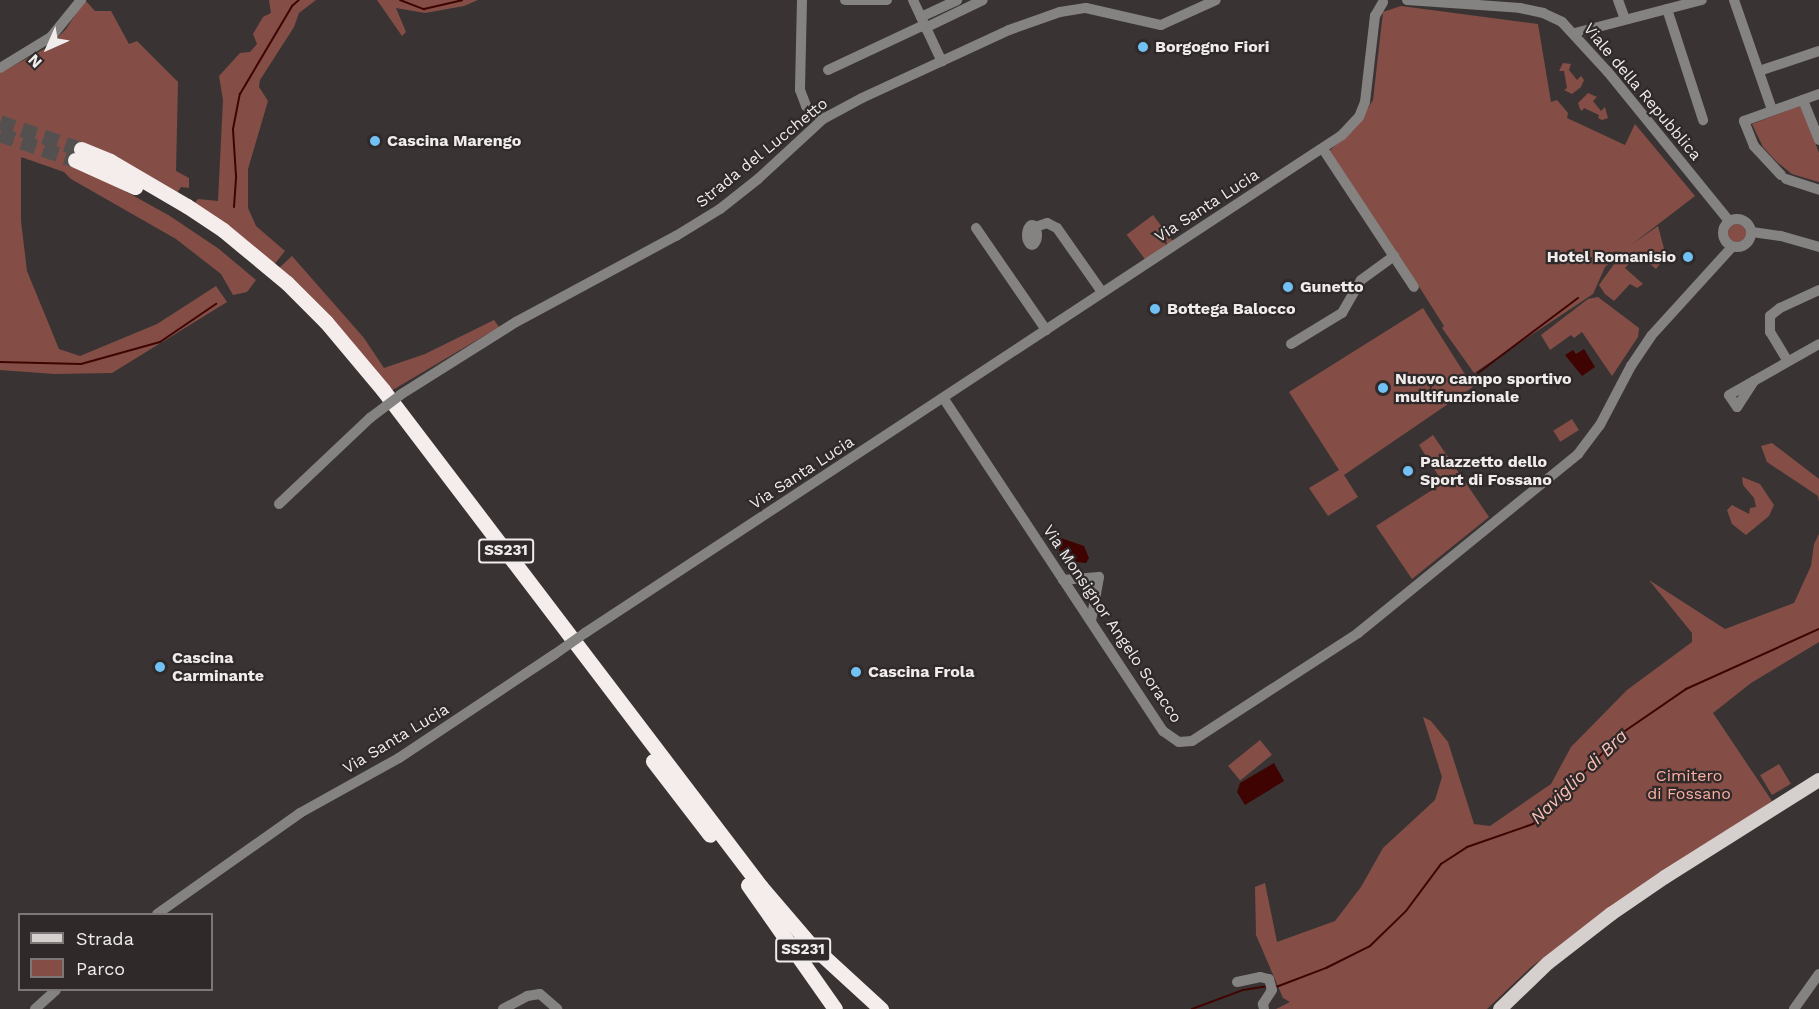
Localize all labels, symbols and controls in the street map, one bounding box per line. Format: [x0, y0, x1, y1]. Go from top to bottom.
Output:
north arrow [18, 18, 78, 78]
street label: Viale della Repubblica [1579, 19, 1705, 165]
place label: Borgogno Fiori [1155, 37, 1269, 57]
marker: Borgogno Fiori [1136, 40, 1150, 54]
text: N [24, 50, 46, 72]
street label: Strada del Lucchetto [692, 94, 832, 212]
place label: Cascina Marengo [387, 131, 521, 151]
marker: Cascina Marengo [368, 134, 382, 148]
street label: Via Santa Lucia [1151, 165, 1263, 247]
place label: Hotel Romanisio [1546, 247, 1676, 267]
marker: Hotel Romanisio [1681, 250, 1695, 264]
place label: Gunetto [1300, 277, 1364, 297]
marker: Gunetto [1281, 280, 1295, 294]
place label: Bottega Balocco [1167, 299, 1296, 319]
marker: Bottega Balocco [1148, 302, 1162, 316]
place label: Nuovo campo sportivo multifunzionale [1395, 369, 1572, 407]
marker: Nuovo campo sportivo multifunzionale [1376, 381, 1390, 395]
street label: Via Santa Lucia [746, 432, 858, 514]
place label: Palazzetto dello Sport di Fossano [1420, 452, 1552, 490]
marker: Palazzetto dello Sport di Fossano [1401, 464, 1415, 478]
street label: Via Monsignor Angelo Soracco [1038, 521, 1186, 727]
road number: SS231 [478, 539, 534, 563]
place label: Cascina Carminante [172, 648, 264, 686]
marker: Cascina Carminante [153, 660, 167, 674]
place label: Cascina Frola [868, 662, 975, 682]
marker: Cascina Frola [849, 665, 863, 679]
street label: Via Santa Lucia [339, 700, 453, 778]
water label: Naviglio di Bra [1526, 725, 1632, 829]
park label: Cimitero di Fossano [1647, 766, 1731, 804]
legend [18, 913, 213, 991]
text: Strada [76, 928, 134, 949]
road number: SS231 [774, 938, 832, 962]
text: Parco [76, 958, 125, 979]

